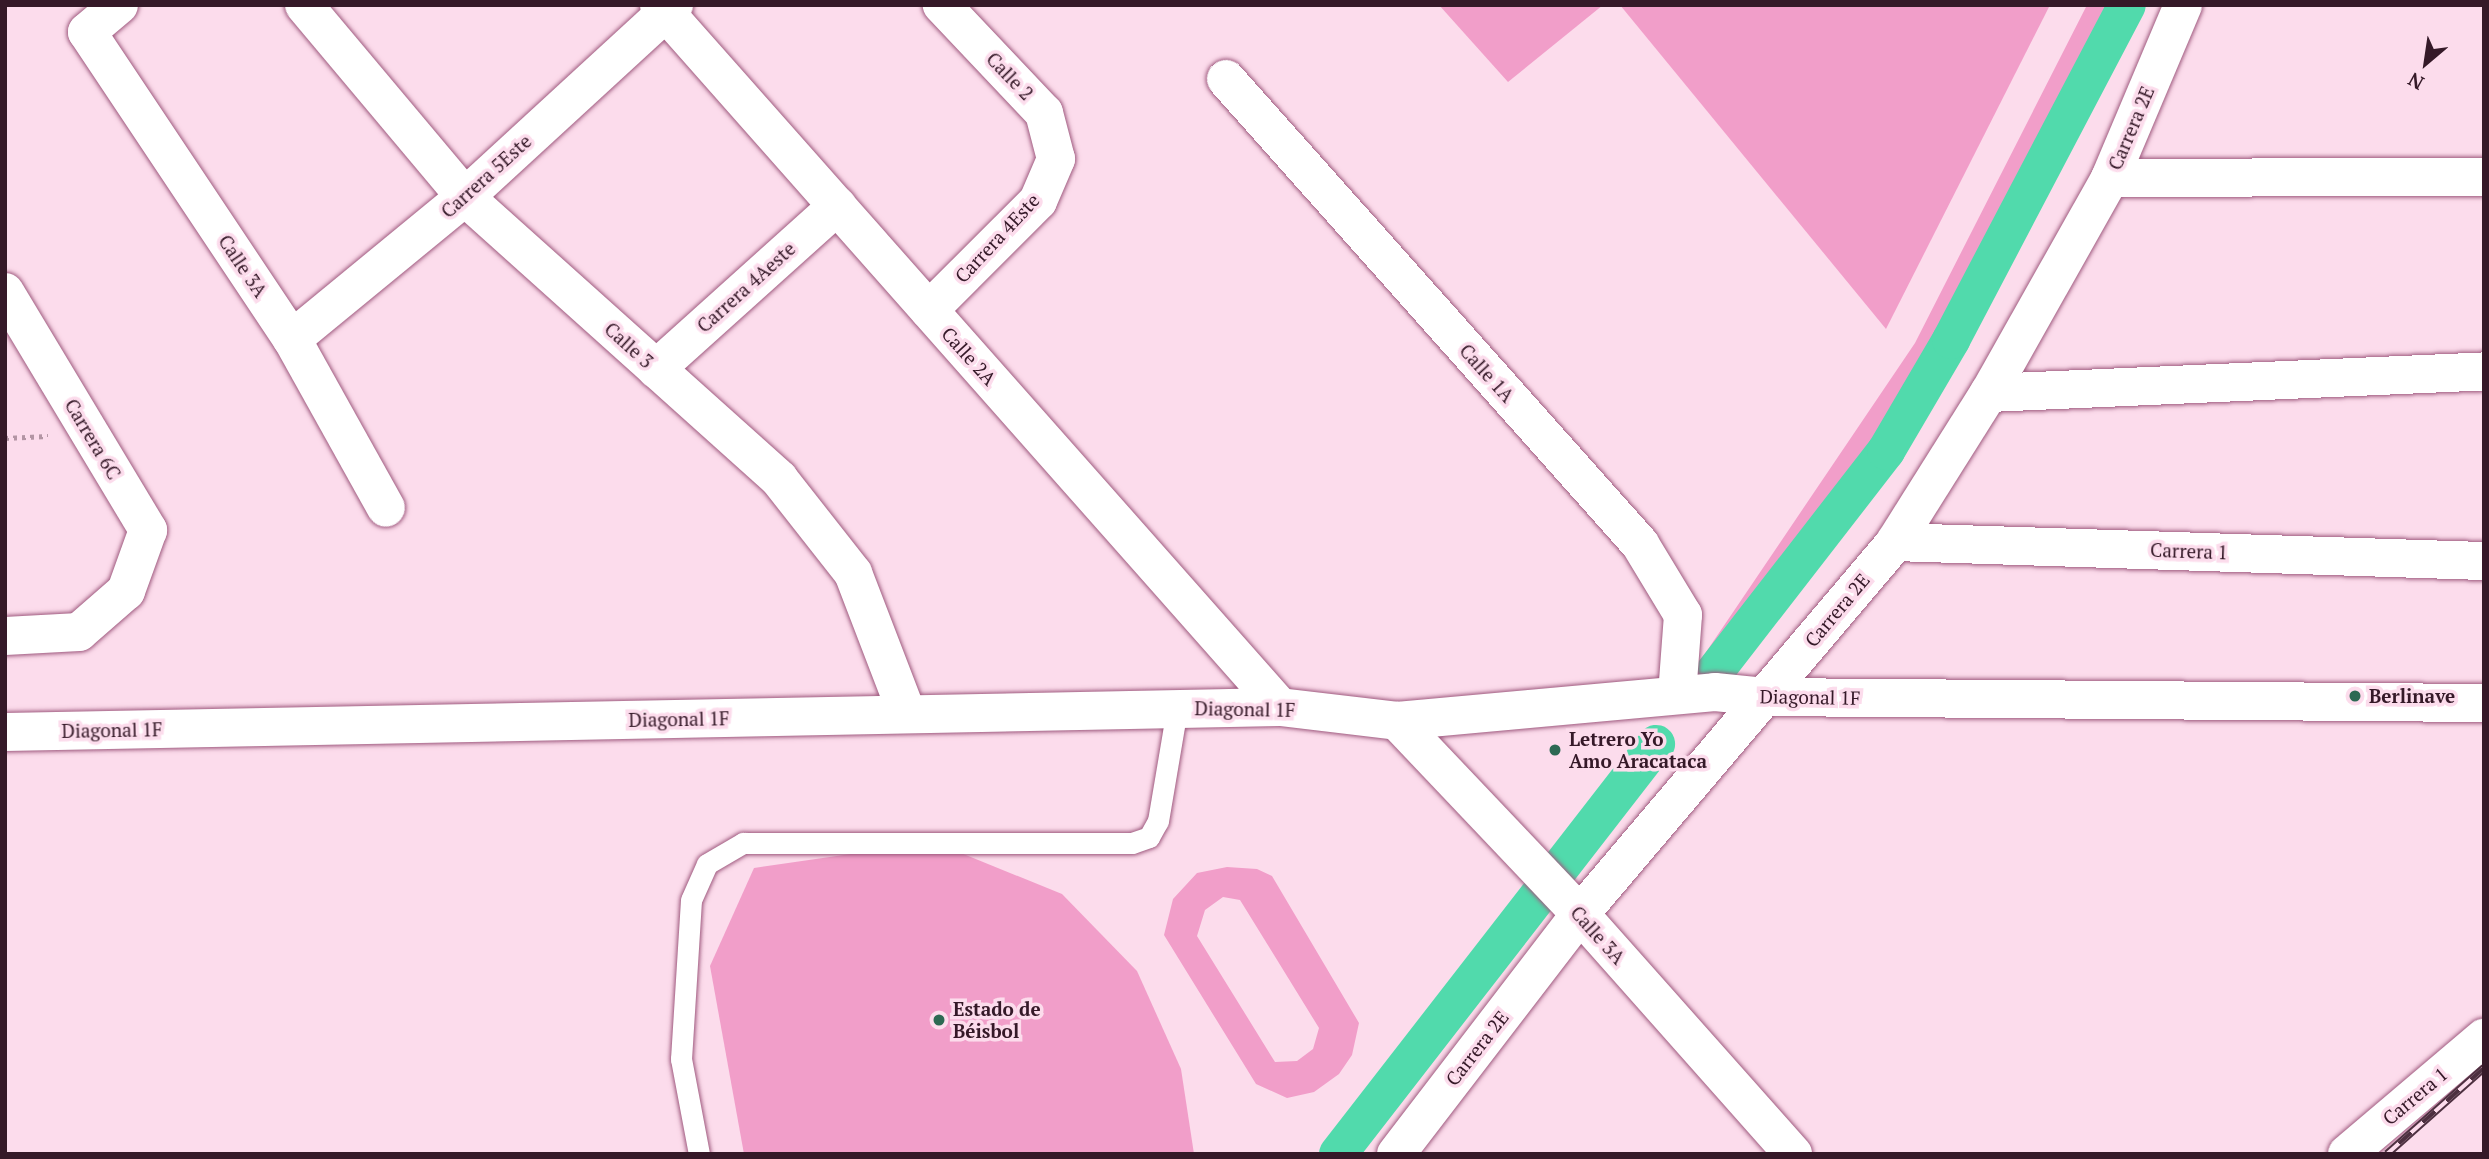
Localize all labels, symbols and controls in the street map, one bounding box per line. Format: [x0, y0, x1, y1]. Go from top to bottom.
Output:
north arrow [2391, 28, 2461, 98]
street label: Calle 2 [982, 47, 1038, 105]
text: N [2403, 67, 2428, 96]
street label: Carrera 2E [2103, 83, 2159, 173]
street label: Carrera 5Este [436, 130, 536, 222]
street label: Carrera 4Este [950, 189, 1044, 287]
street label: Calle 3A [214, 230, 272, 302]
street label: Carrera 4Aeste [692, 237, 800, 337]
street label: Calle 3 [600, 317, 658, 373]
street label: Calle 2A [937, 322, 1001, 390]
street label: Calle 1A [1455, 339, 1519, 407]
street label: Carrera 6C [60, 395, 126, 483]
street label: Carrera 1 [2150, 538, 2228, 564]
street label: Carrera 2E [1800, 569, 1874, 651]
street label: Diagonal 1F [1759, 685, 1861, 709]
place label: Berlinave [2369, 685, 2455, 707]
marker: Berlinave [2347, 688, 2363, 704]
street label: Diagonal 1F [1194, 697, 1296, 721]
street label: Diagonal 1F [628, 707, 730, 731]
street label: Diagonal 1F [61, 718, 163, 742]
place label: Letrero Yo Amo Aracataca [1569, 728, 1707, 772]
marker: Letrero Yo Amo Aracataca [1547, 742, 1563, 758]
street label: Calle 3A [1566, 901, 1630, 969]
place label: Estado de Béisbol [953, 998, 1041, 1042]
street label: Carrera 2E [1441, 1006, 1513, 1090]
marker: Estado de Béisbol [931, 1012, 947, 1028]
street label: Carrera 1 [2378, 1062, 2452, 1130]

